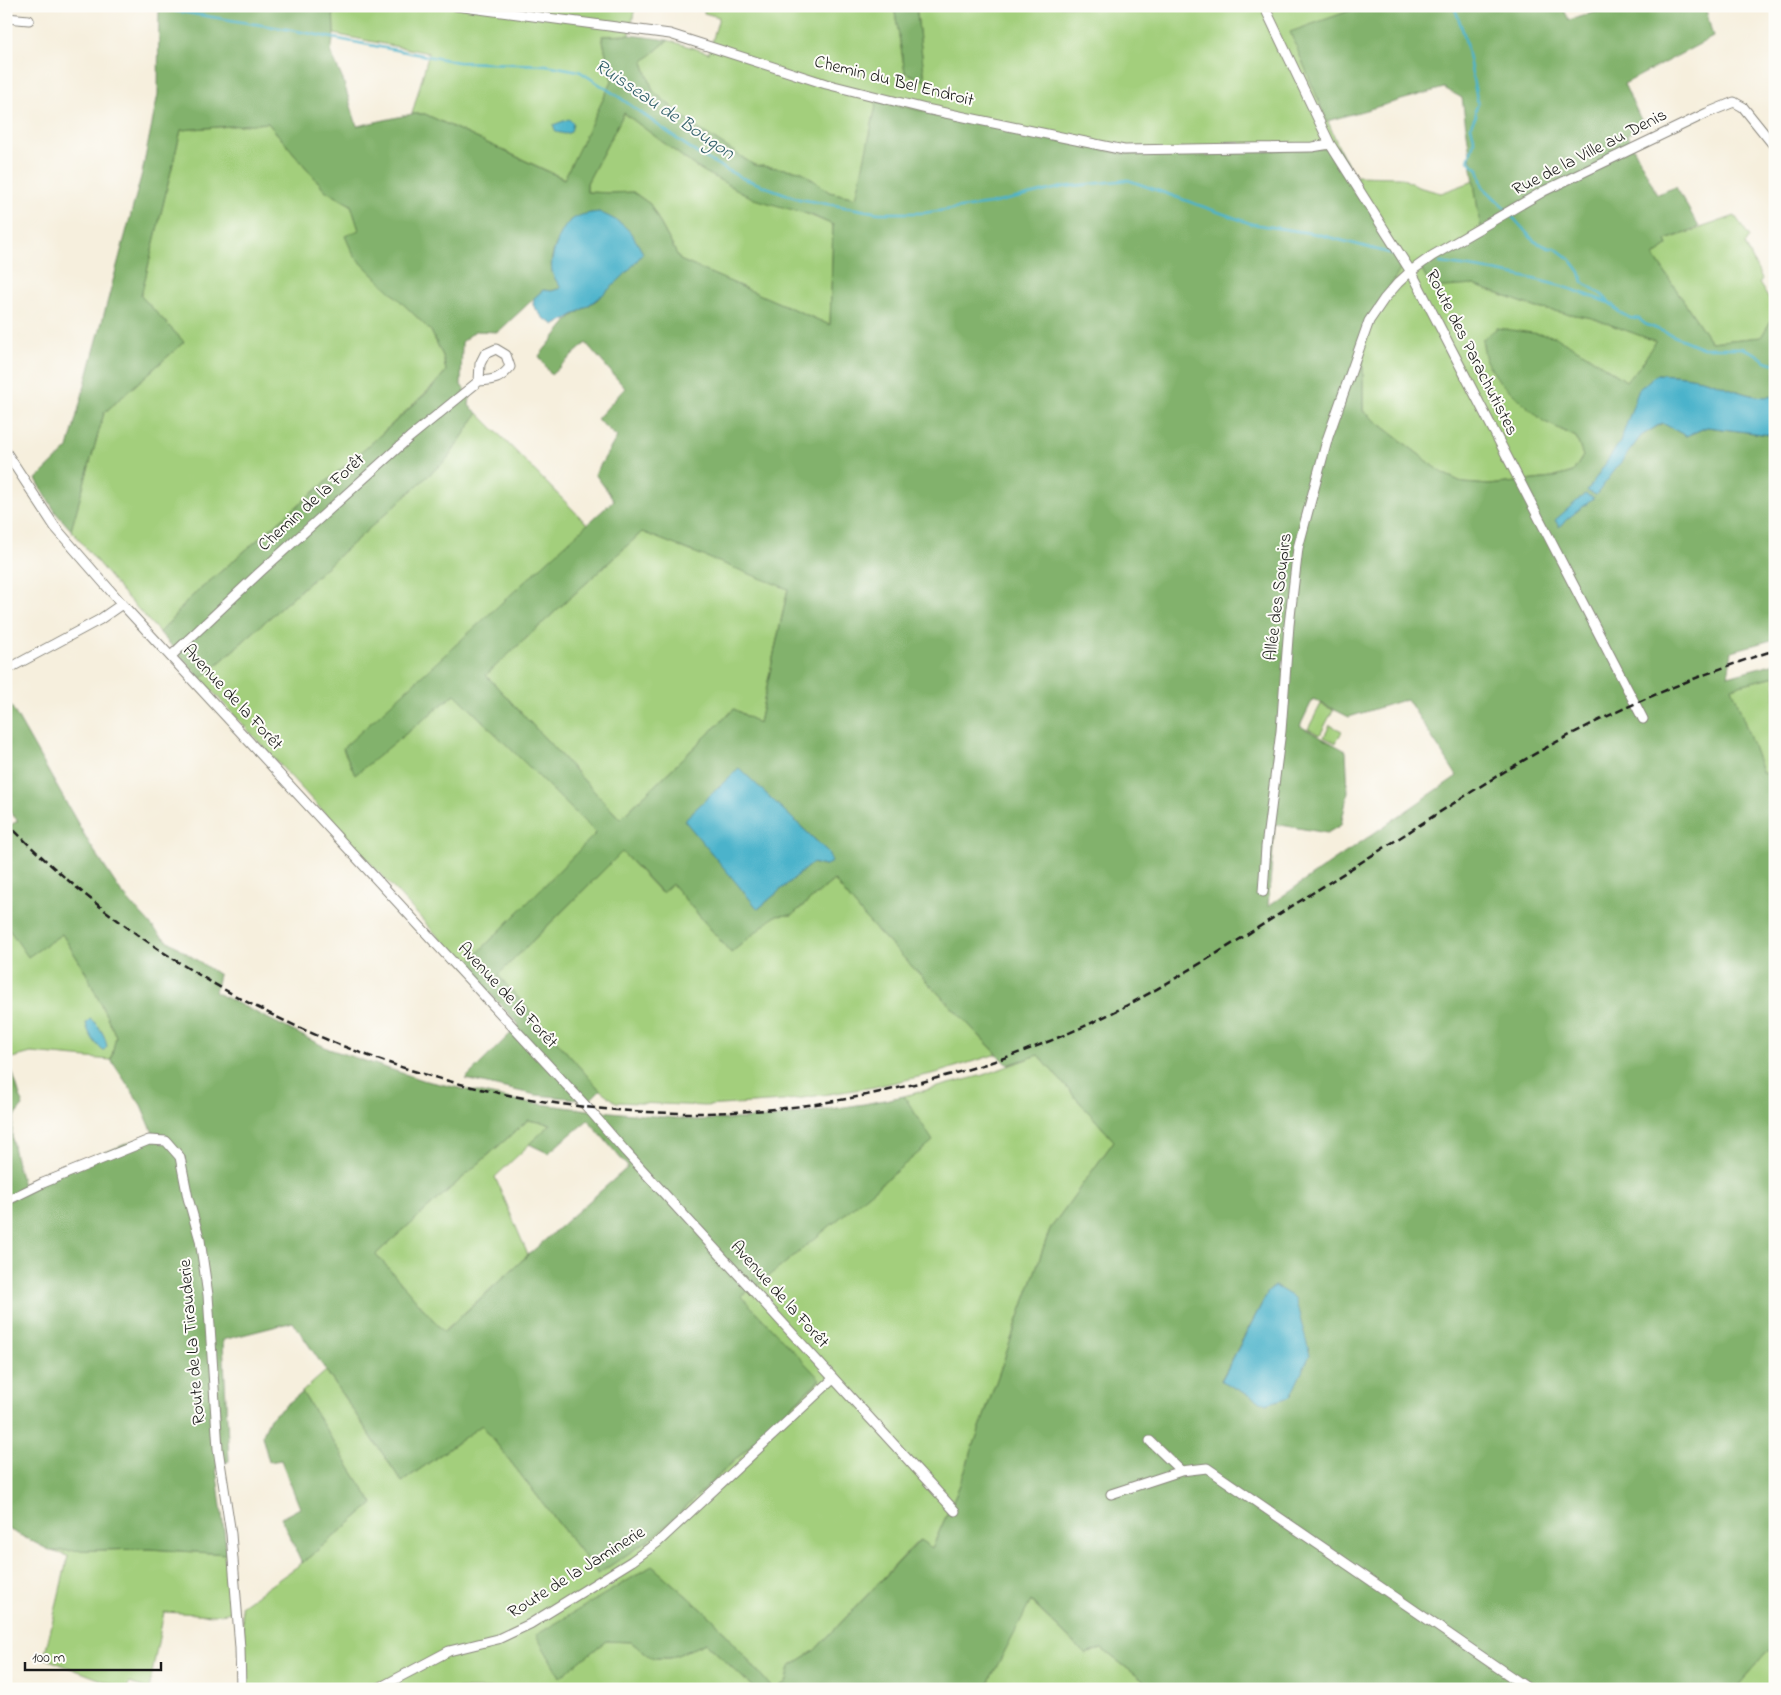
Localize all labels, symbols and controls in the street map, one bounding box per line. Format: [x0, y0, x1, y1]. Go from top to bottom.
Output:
street label: Chemin du Bel Endroit [811, 50, 977, 114]
water label: Ruisseau de Bougon [588, 53, 740, 168]
street label: Rue de la Ville au Denis [1508, 103, 1672, 203]
street label: Route des Parachutistes [1418, 266, 1524, 440]
street label: Chemin de la Forêt [253, 448, 371, 558]
street label: Allée des Soupirs [1258, 532, 1300, 662]
street label: Avenue de la Forêt [176, 639, 288, 757]
street label: Avenue de la Forêt [451, 937, 563, 1055]
street label: Avenue de la Forêt [723, 1235, 835, 1355]
street label: Route de La Tirauderie [173, 1257, 213, 1426]
street label: Route de la Jaminerie [503, 1520, 652, 1626]
scale bar [25, 1640, 161, 1672]
text: 100 m [32, 1647, 65, 1669]

